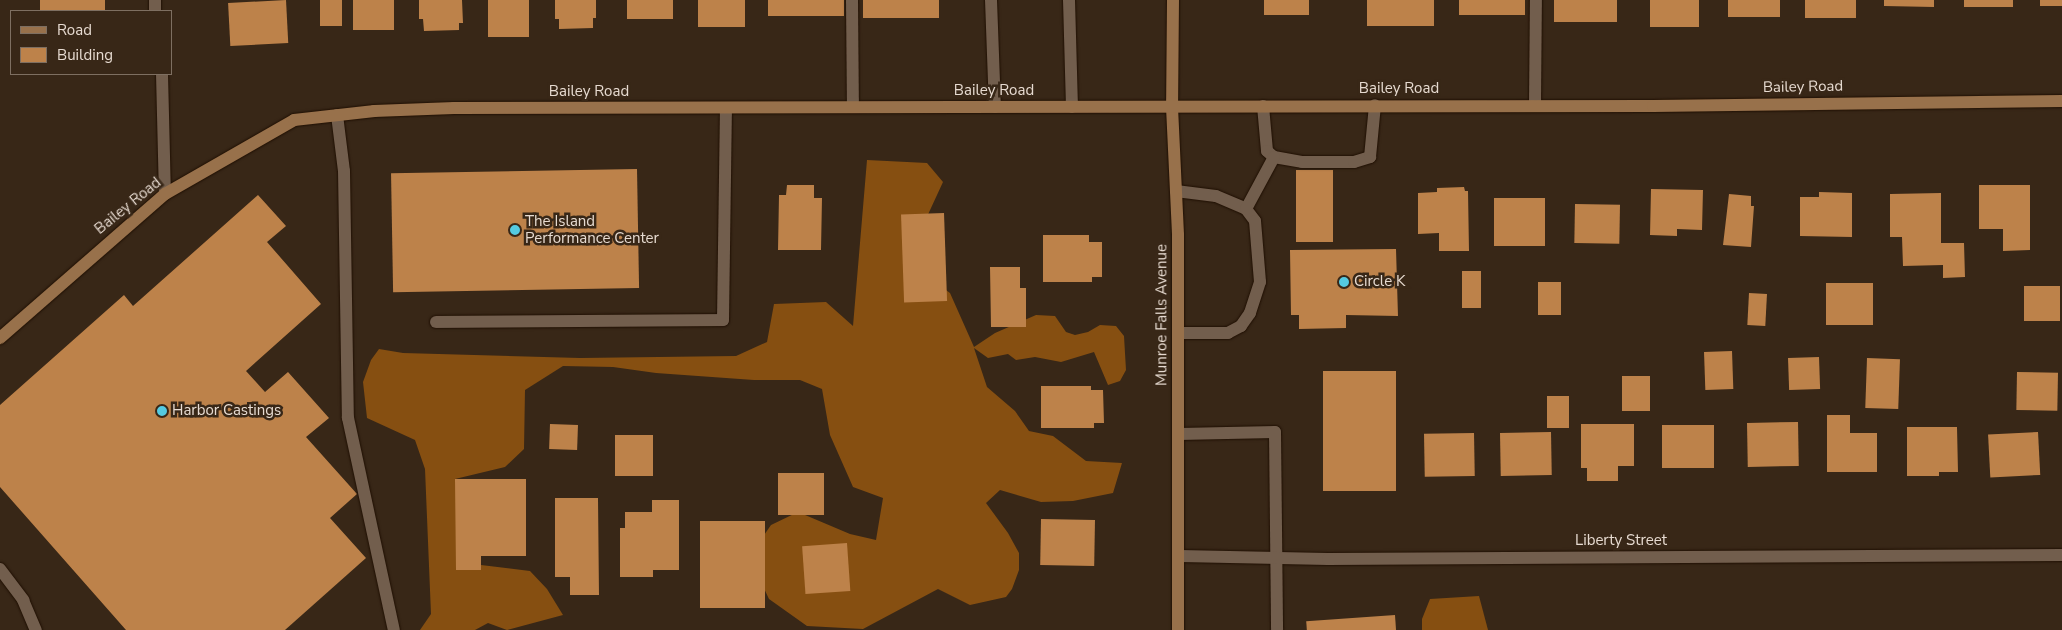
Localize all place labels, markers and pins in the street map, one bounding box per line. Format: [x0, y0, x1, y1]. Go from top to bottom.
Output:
place label: The Island Performance Center [525, 212, 659, 247]
marker: The Island Performance Center [509, 224, 521, 236]
place label: Circle K [1354, 273, 1405, 291]
marker: Circle K [1338, 276, 1350, 288]
place label: Harbor Castings [172, 402, 281, 420]
marker: Harbor Castings [156, 405, 168, 417]

